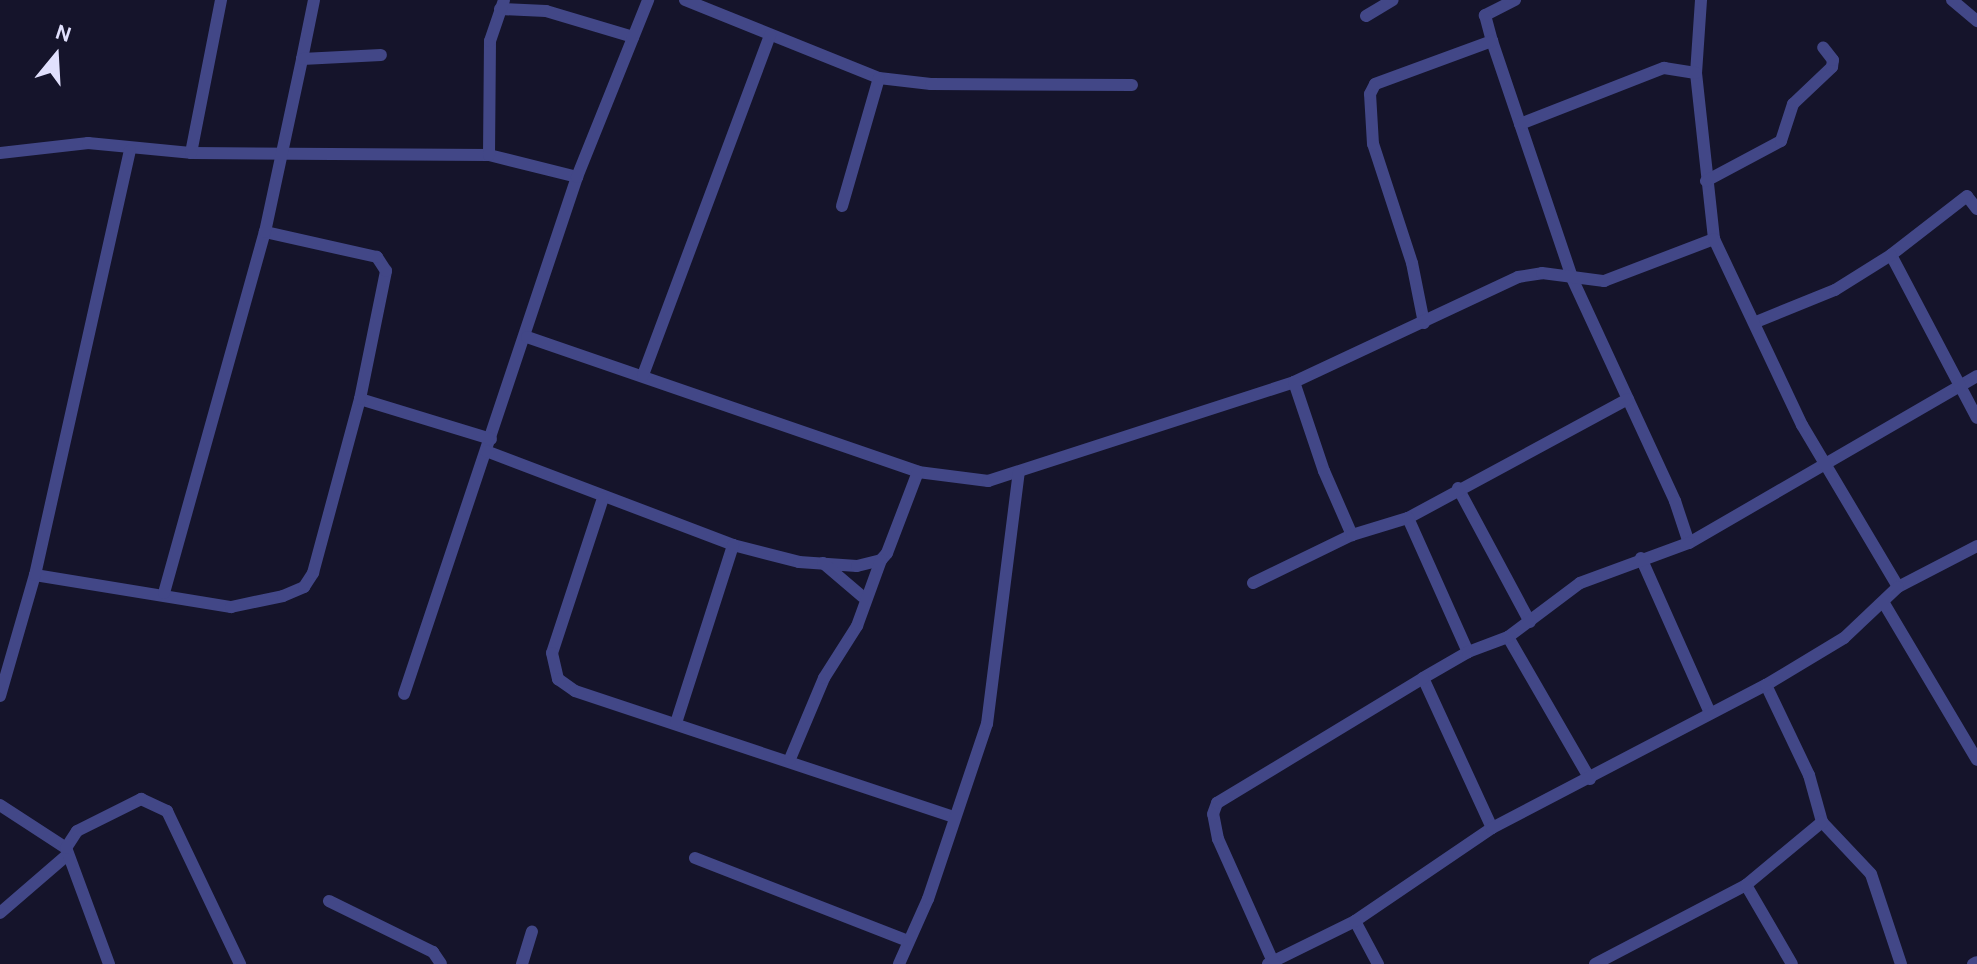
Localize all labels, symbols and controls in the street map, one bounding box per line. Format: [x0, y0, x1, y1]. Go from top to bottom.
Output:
north arrow [16, 16, 96, 96]
text: N [52, 18, 75, 48]

